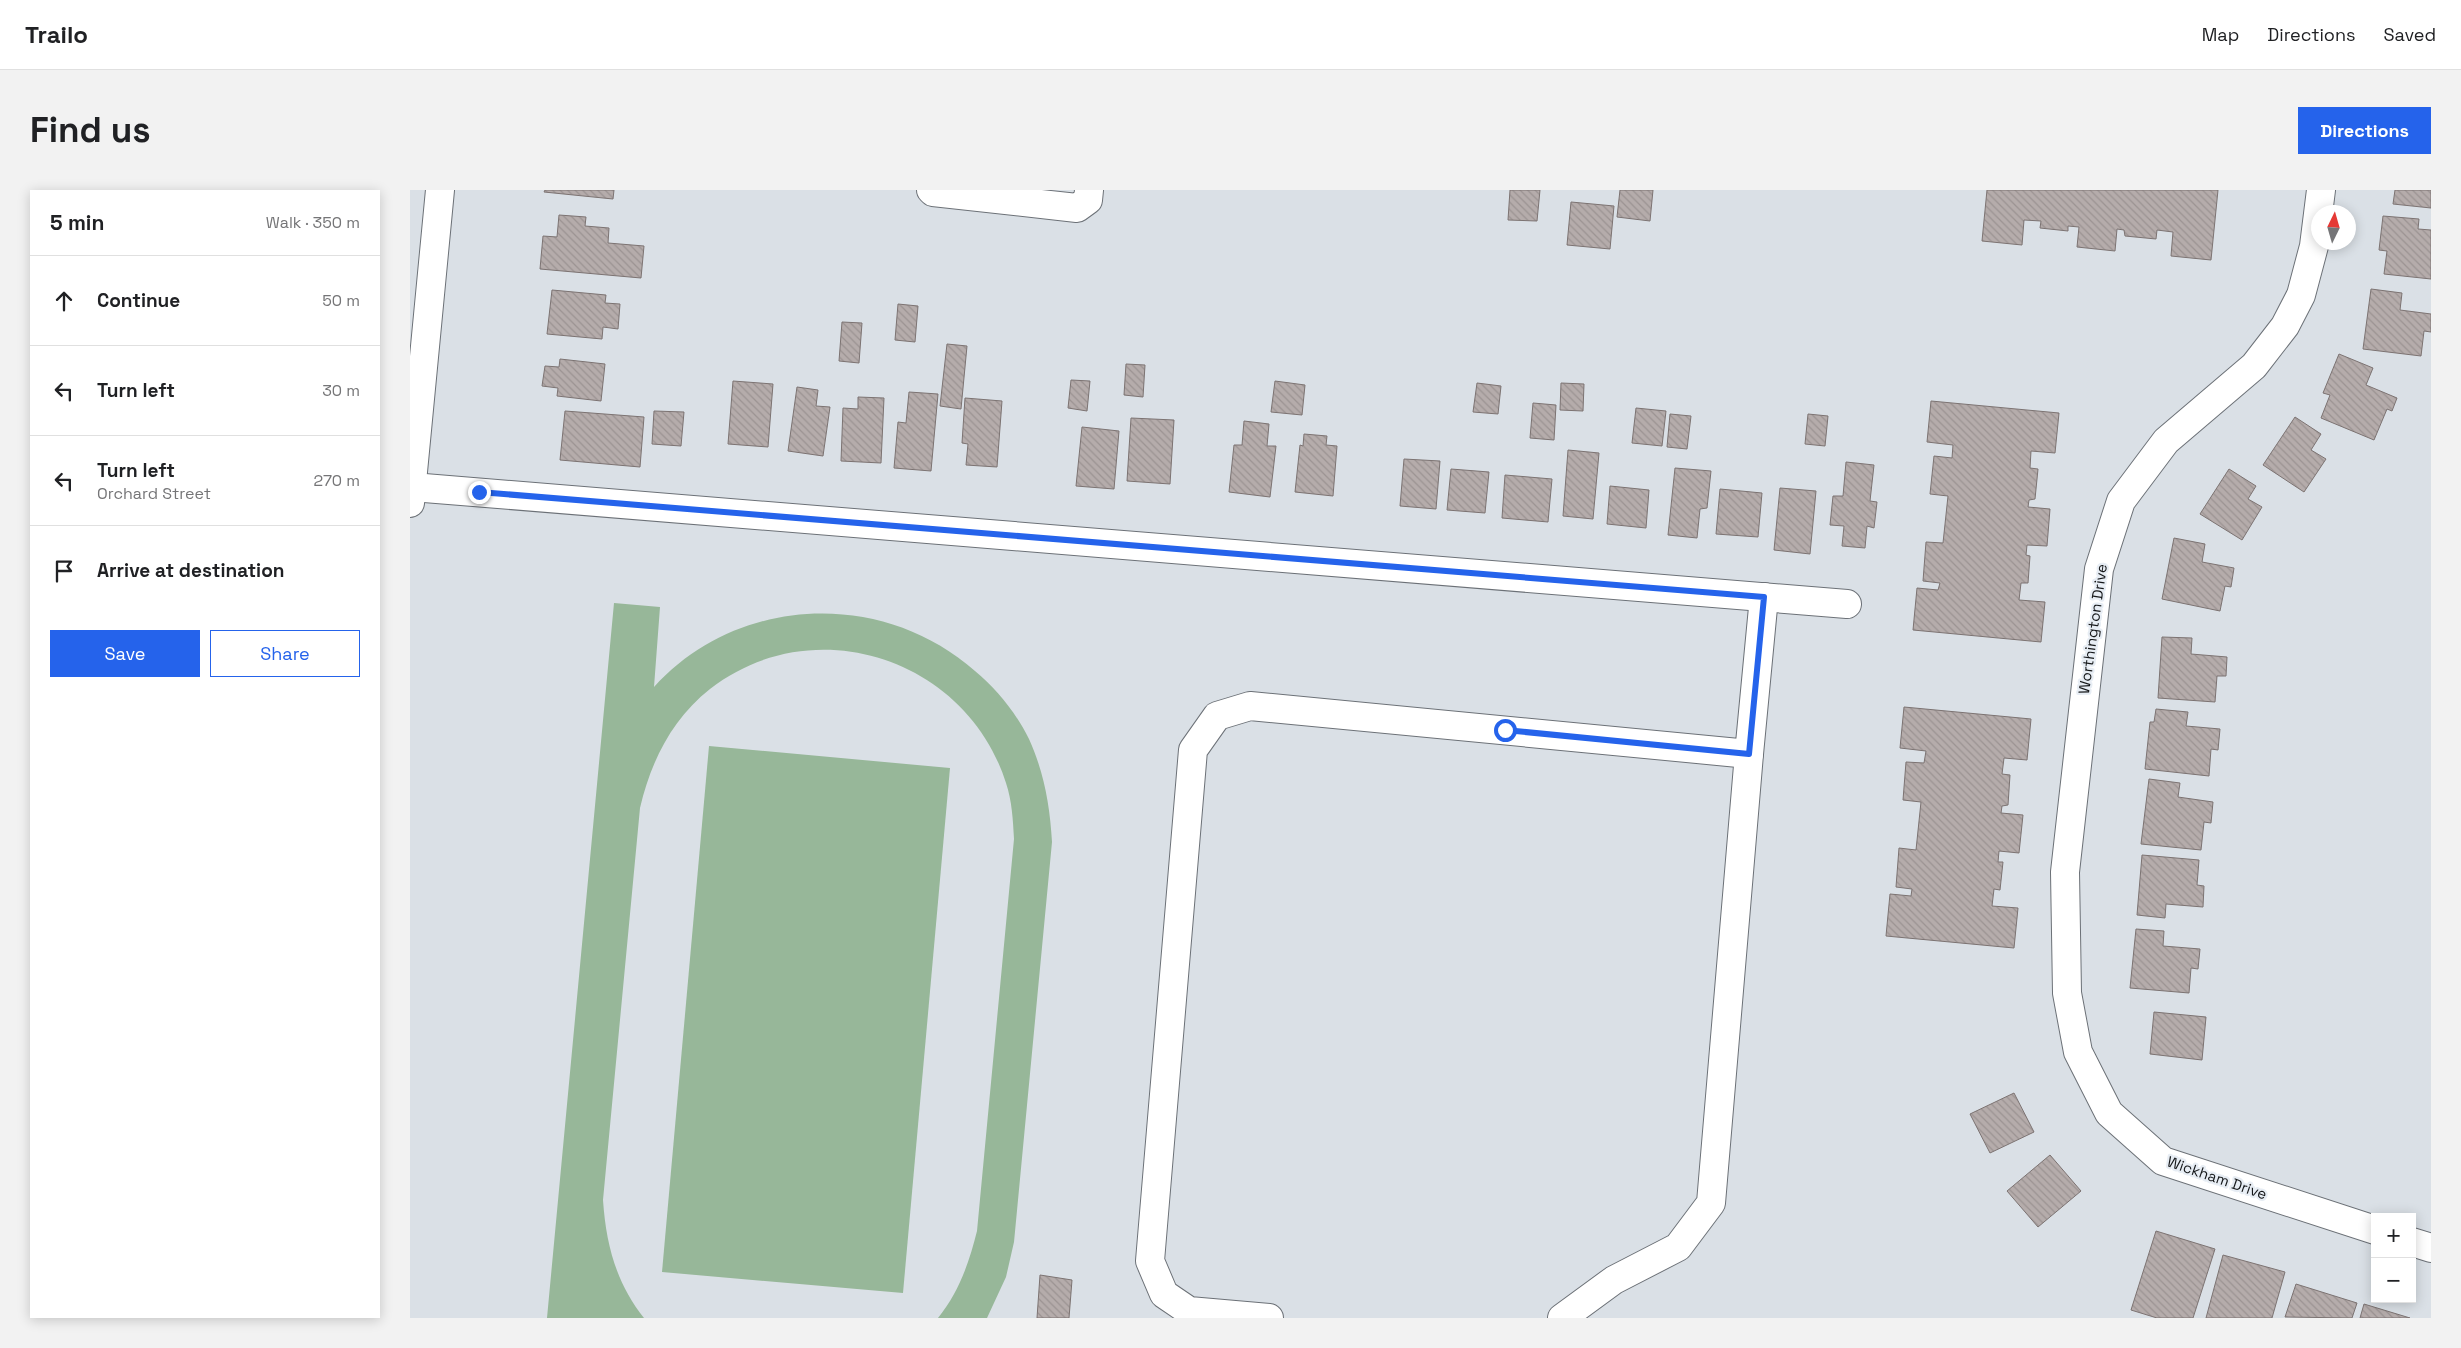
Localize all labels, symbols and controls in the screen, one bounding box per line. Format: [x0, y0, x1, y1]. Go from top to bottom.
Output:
text: Trailo [25, 19, 88, 50]
text: Map [2202, 23, 2239, 46]
text: Directions [2267, 23, 2356, 46]
text: Saved [2384, 23, 2436, 46]
button: Directions [2298, 107, 2431, 154]
text: Find us [30, 108, 151, 152]
north arrow [2311, 205, 2356, 250]
text: 5 min [50, 209, 104, 236]
text: Walk · 350 m [266, 212, 360, 233]
icon: ahead [50, 287, 78, 315]
text: Continue [97, 288, 180, 313]
text: 50 m [322, 290, 360, 311]
icon: left [50, 377, 78, 405]
text: Turn left [97, 378, 175, 403]
text: 30 m [322, 380, 360, 401]
text: Turn left [97, 458, 175, 483]
icon: left [50, 467, 78, 495]
text: 270 m [313, 470, 360, 491]
route end [468, 481, 491, 504]
text: Orchard Street [97, 483, 211, 504]
icon: arrive [50, 557, 78, 585]
text: Arrive at destination [97, 558, 285, 583]
street label: Worthington Drive [2074, 562, 2111, 695]
button: Save [50, 630, 200, 677]
button: Share [210, 630, 360, 677]
route start [1494, 719, 1517, 742]
street label: Wickham Drive [2165, 1152, 2270, 1204]
map controls [2371, 1213, 2416, 1303]
button: + [2371, 1213, 2416, 1258]
button: − [2371, 1258, 2416, 1303]

